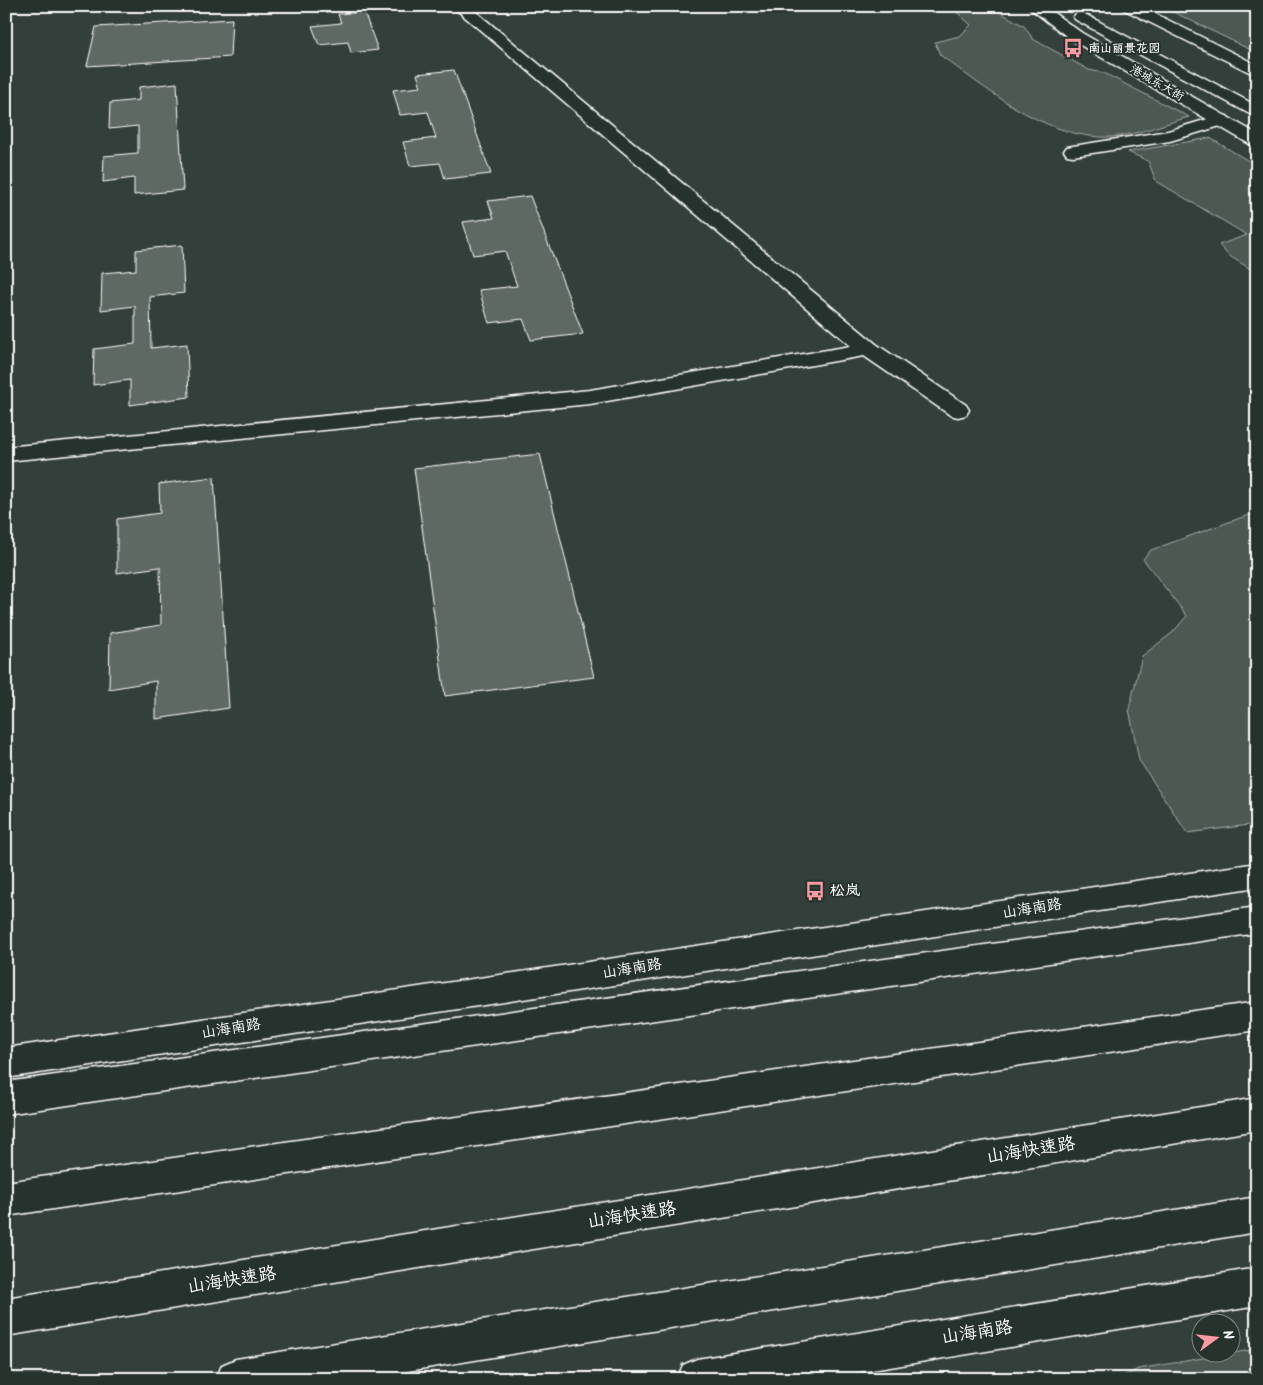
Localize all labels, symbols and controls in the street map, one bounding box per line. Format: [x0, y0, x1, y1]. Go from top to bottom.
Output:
bus stop icon: 南山丽景花园 [1062, 37, 1084, 59]
place label: 南山丽景花园 [1088, 39, 1160, 58]
street label: 港城东大街 [1126, 60, 1188, 106]
place label: 松岚 [830, 879, 860, 903]
bus stop icon: 松岚 [804, 880, 826, 902]
street label: 山海南路 [1000, 892, 1064, 926]
street label: 山海南路 [600, 952, 664, 986]
street label: 山海南路 [199, 1012, 263, 1046]
street label: 山海快速路 [984, 1130, 1078, 1172]
street label: 山海快速路 [585, 1195, 679, 1237]
street label: 山海快速路 [185, 1260, 279, 1302]
north arrow [1190, 1312, 1240, 1362]
street label: 山海南路 [939, 1313, 1015, 1353]
text: N [1216, 1328, 1239, 1342]

